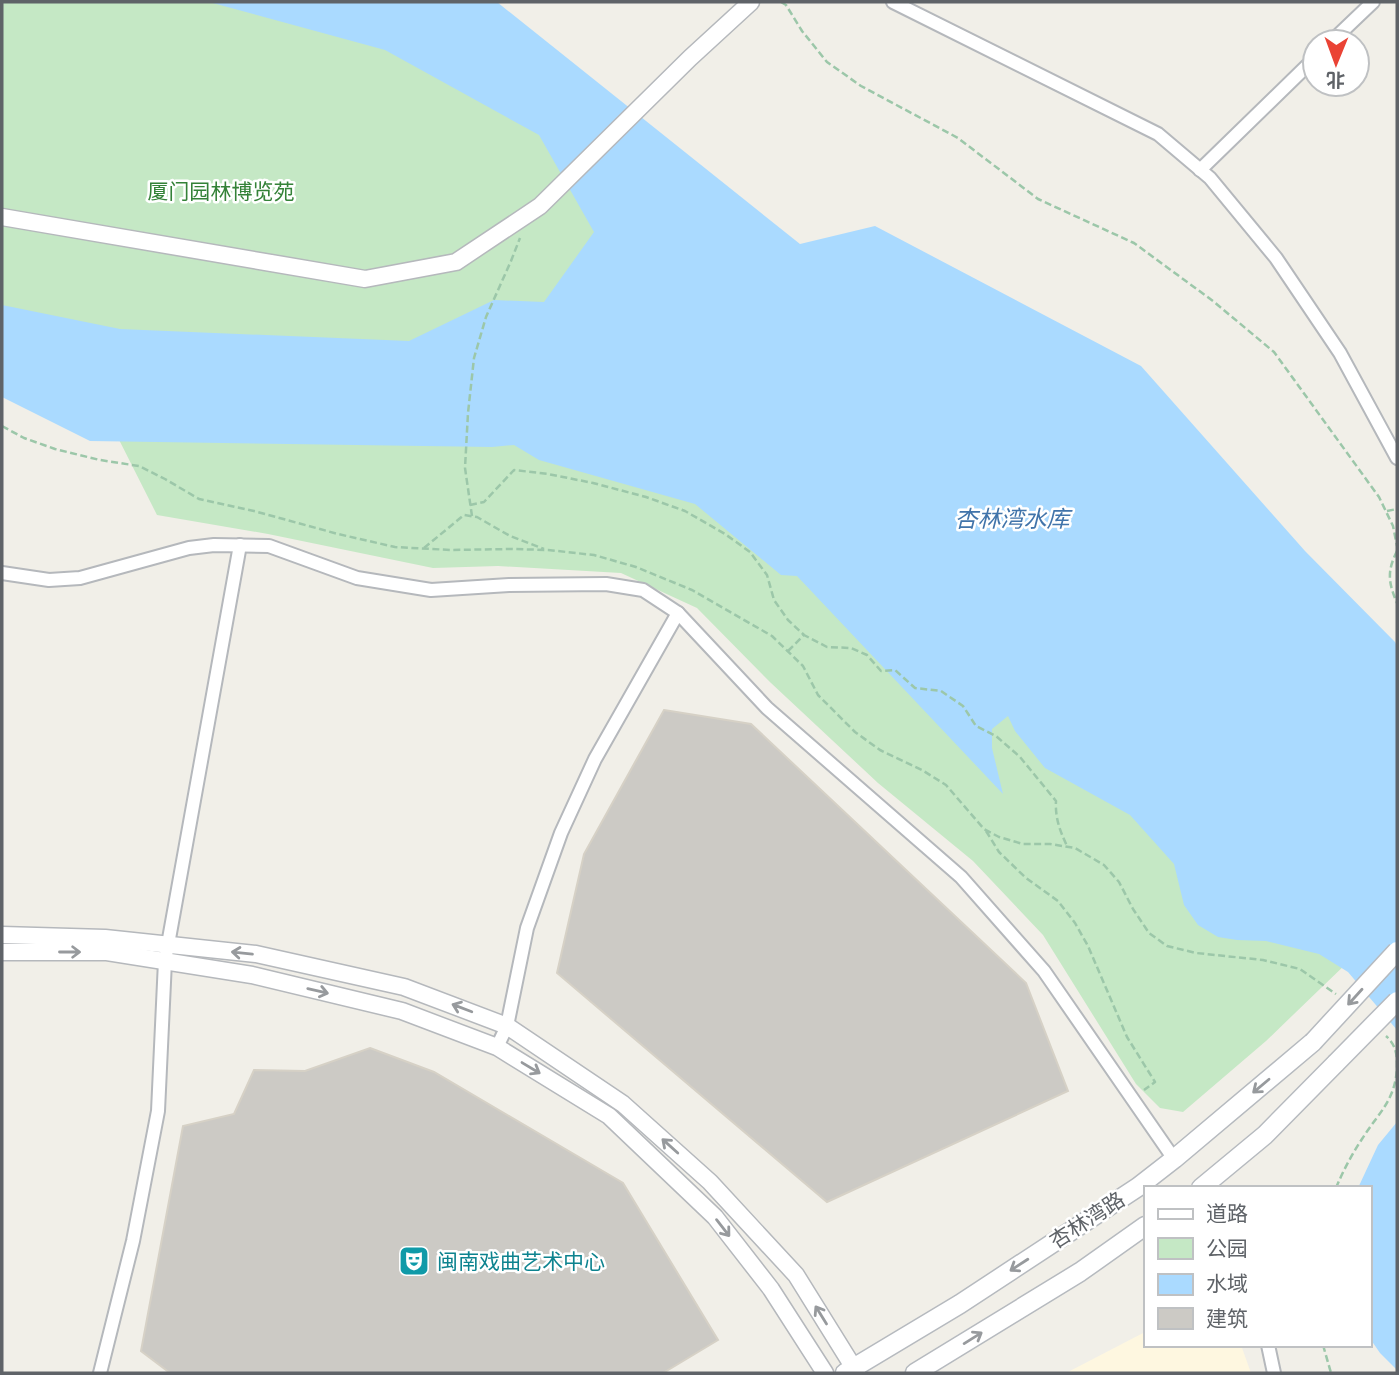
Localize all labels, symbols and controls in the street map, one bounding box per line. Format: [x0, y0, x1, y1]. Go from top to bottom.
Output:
north arrow [1301, 28, 1371, 98]
text: 北 [1326, 68, 1345, 91]
park label: 厦门园林博览苑 [148, 179, 295, 204]
water label: 杏林湾水库 [955, 505, 1074, 533]
one-way arrow [58, 945, 81, 959]
one-way arrow [231, 946, 253, 959]
one-way arrow [306, 985, 329, 998]
one-way arrow [1347, 988, 1364, 1005]
one-way arrow [451, 1001, 473, 1014]
one-way arrow [520, 1061, 540, 1075]
one-way arrow [1252, 1078, 1270, 1094]
one-way arrow [661, 1138, 679, 1154]
legend [1144, 1186, 1371, 1347]
street label: 杏林湾路 [1045, 1187, 1129, 1253]
text: 道路 [1206, 1201, 1248, 1226]
one-way arrow [716, 1218, 731, 1237]
text: 公园 [1206, 1236, 1248, 1261]
theatre icon: 闽南戏曲艺术中心 [397, 1244, 431, 1278]
place label: 闽南戏曲艺术中心 [437, 1249, 605, 1274]
one-way arrow [1010, 1258, 1029, 1272]
text: 水域 [1206, 1271, 1248, 1296]
one-way arrow [814, 1306, 828, 1326]
text: 建筑 [1206, 1306, 1248, 1331]
one-way arrow [962, 1330, 982, 1344]

